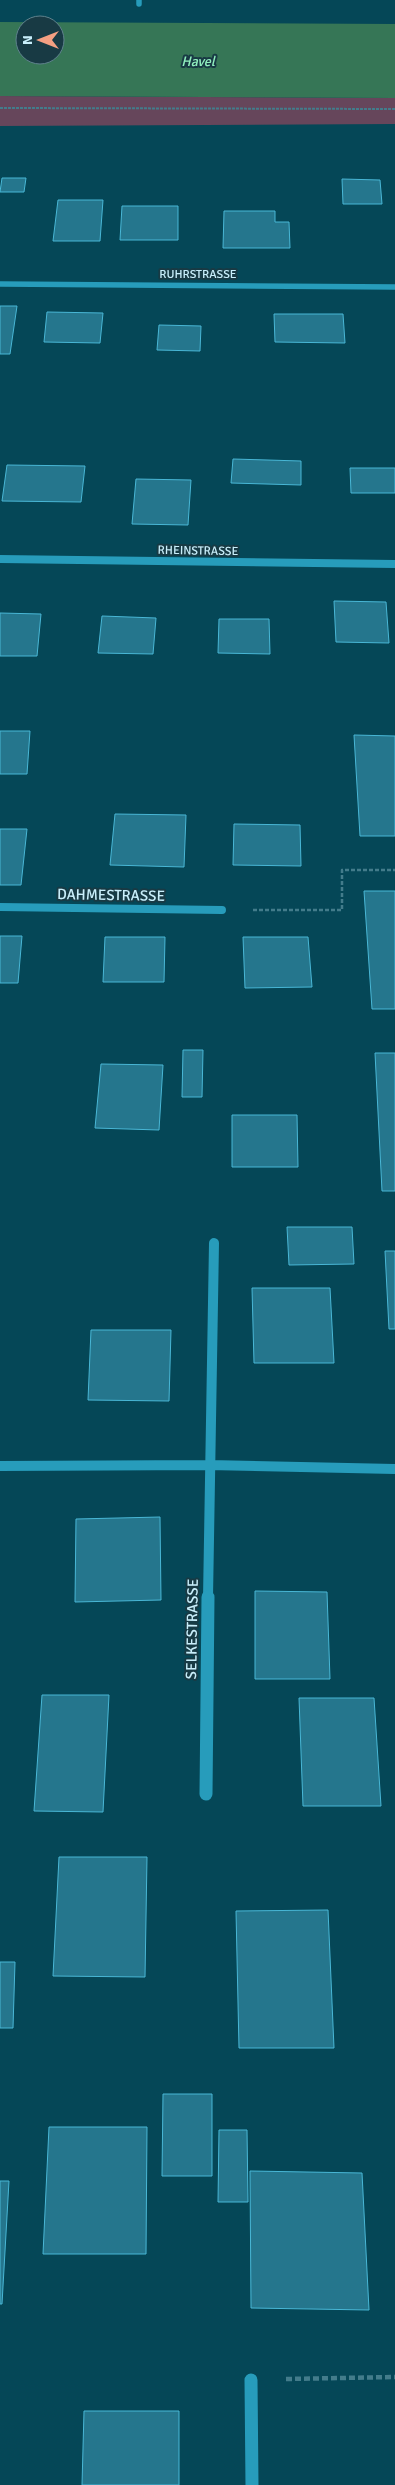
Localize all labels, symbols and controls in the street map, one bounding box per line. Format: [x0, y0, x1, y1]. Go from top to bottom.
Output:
north arrow [15, 15, 65, 65]
text: N [19, 35, 36, 45]
water label: Havel [181, 53, 216, 70]
street label: RUHRSTRASSE [159, 267, 237, 282]
street label: RHEINSTRASSE [158, 543, 239, 559]
street label: DAHMESTRASSE [57, 885, 165, 905]
street label: SELKESTRASSE [182, 1579, 202, 1679]

